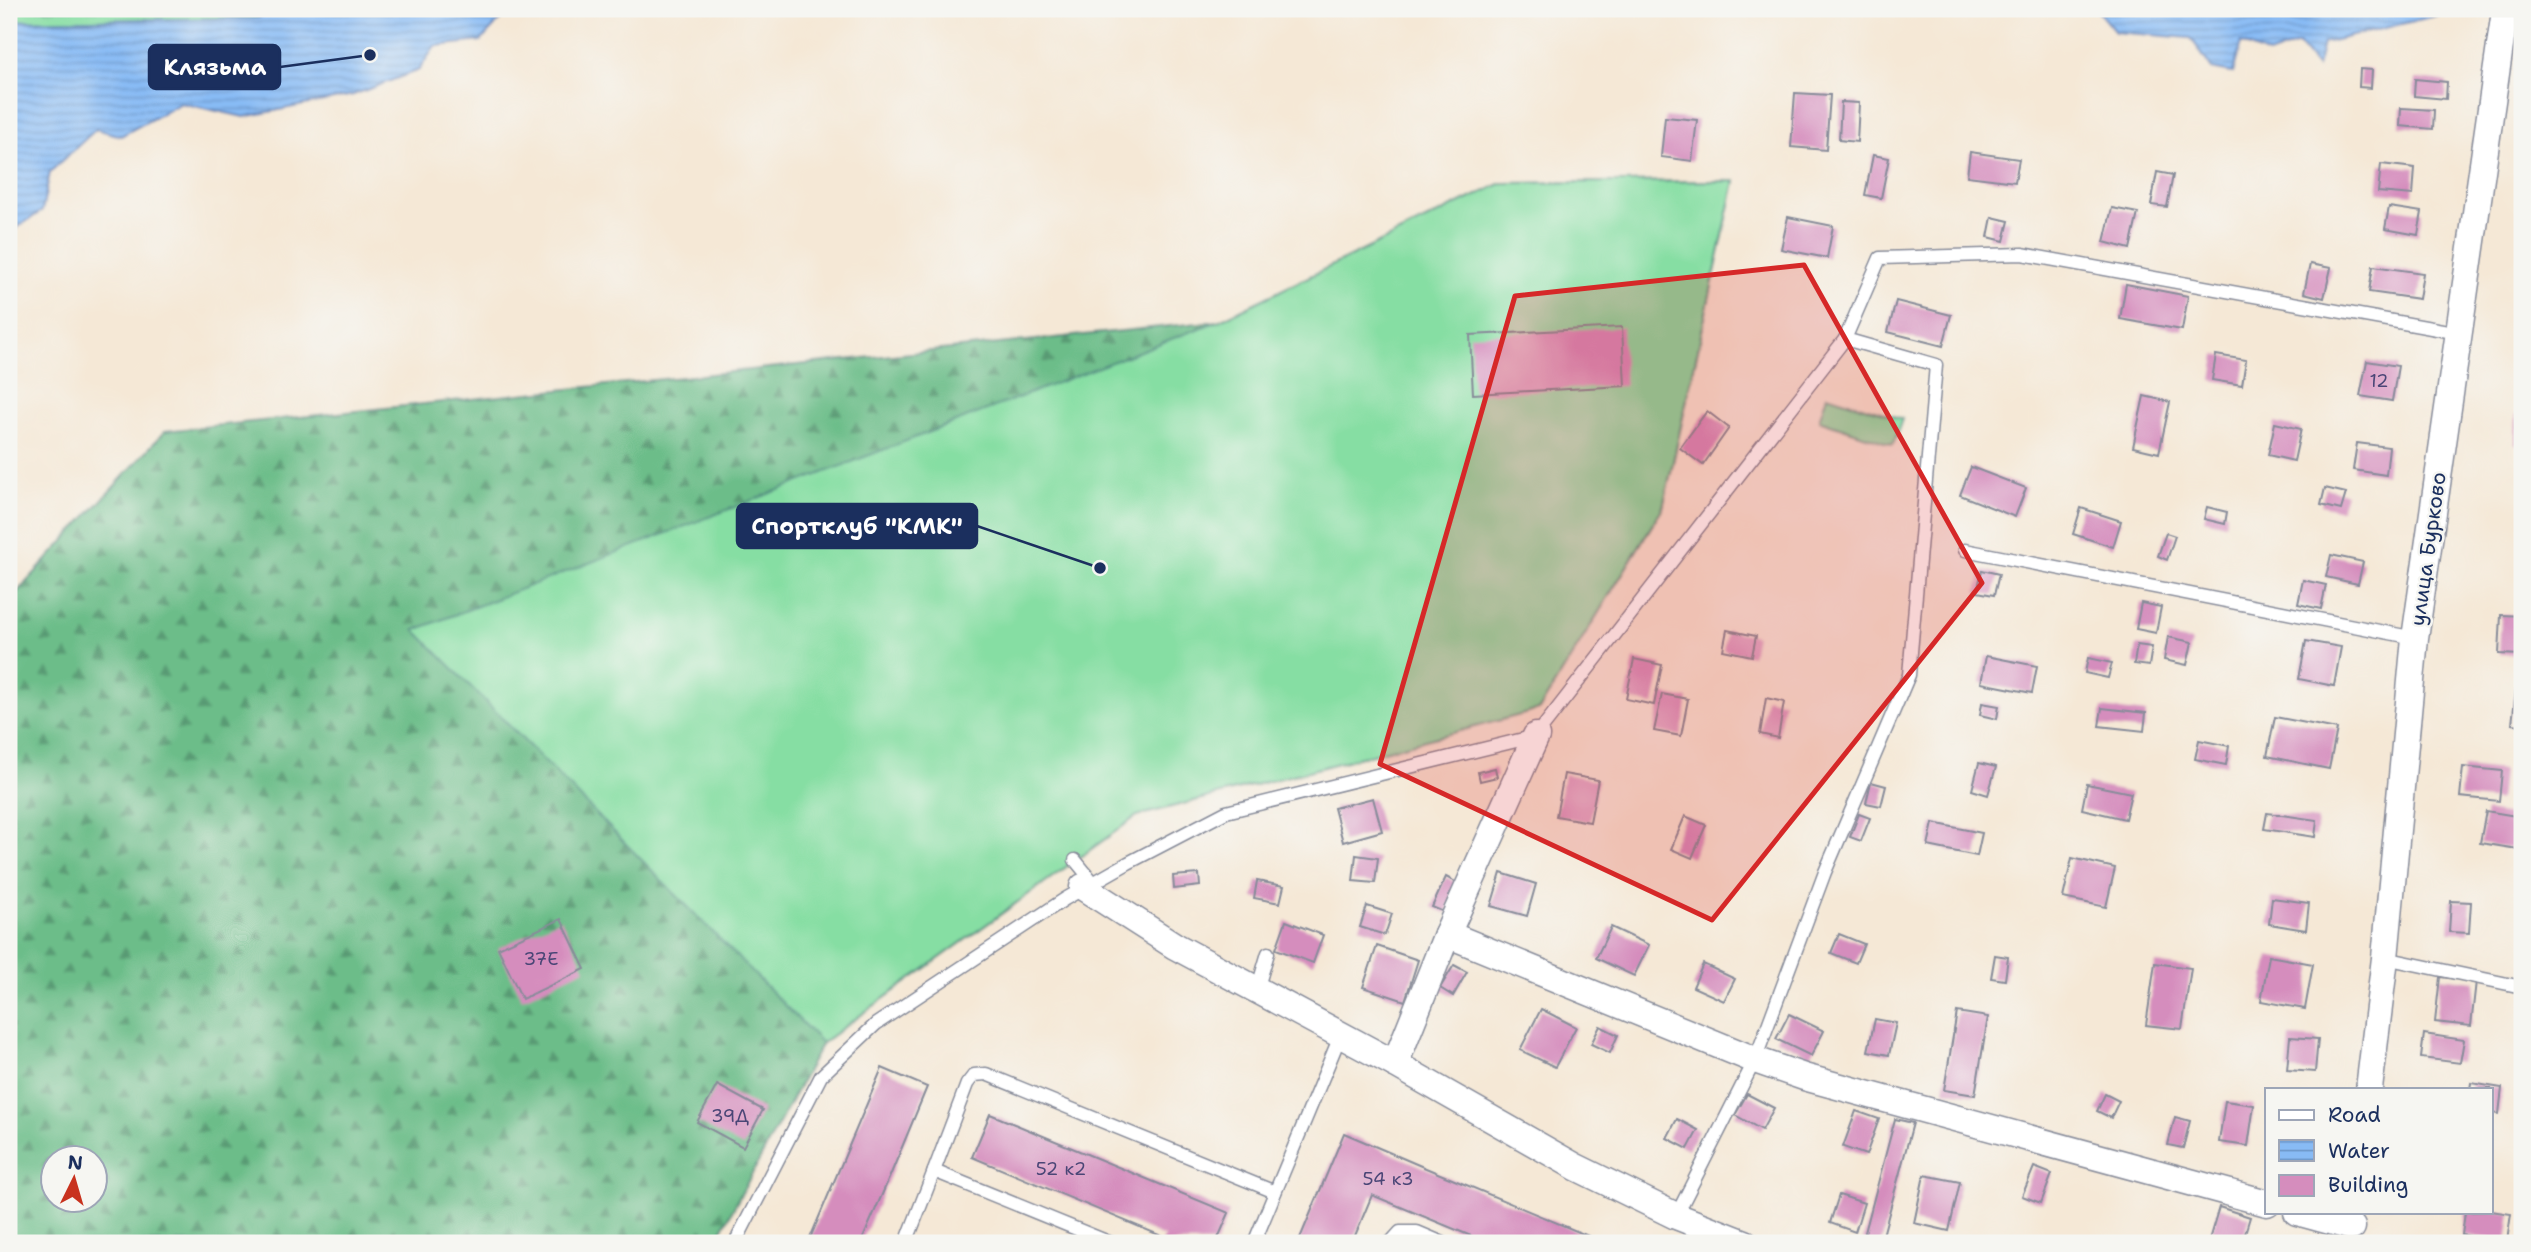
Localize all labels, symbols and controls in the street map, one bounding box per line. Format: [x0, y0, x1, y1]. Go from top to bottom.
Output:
callout: Клязьма [149, 45, 280, 89]
text: Клязьма [163, 52, 267, 82]
house number: 12 [2369, 369, 2389, 393]
street label: улица Бурково [2403, 470, 2453, 628]
callout: Спортклуб "КМК" [737, 504, 977, 548]
text: Спортклуб "КМК" [751, 511, 963, 541]
house number: 37Е [524, 947, 558, 971]
legend [2265, 1088, 2492, 1214]
text: Road [2328, 1101, 2381, 1129]
house number: 39Д [711, 1104, 749, 1128]
text: Water [2328, 1137, 2390, 1165]
north arrow [38, 1144, 108, 1214]
text: N [67, 1149, 84, 1176]
house number: 52 к2 [1036, 1157, 1086, 1181]
house number: 54 к3 [1363, 1167, 1414, 1191]
text: Building [2328, 1171, 2408, 1199]

